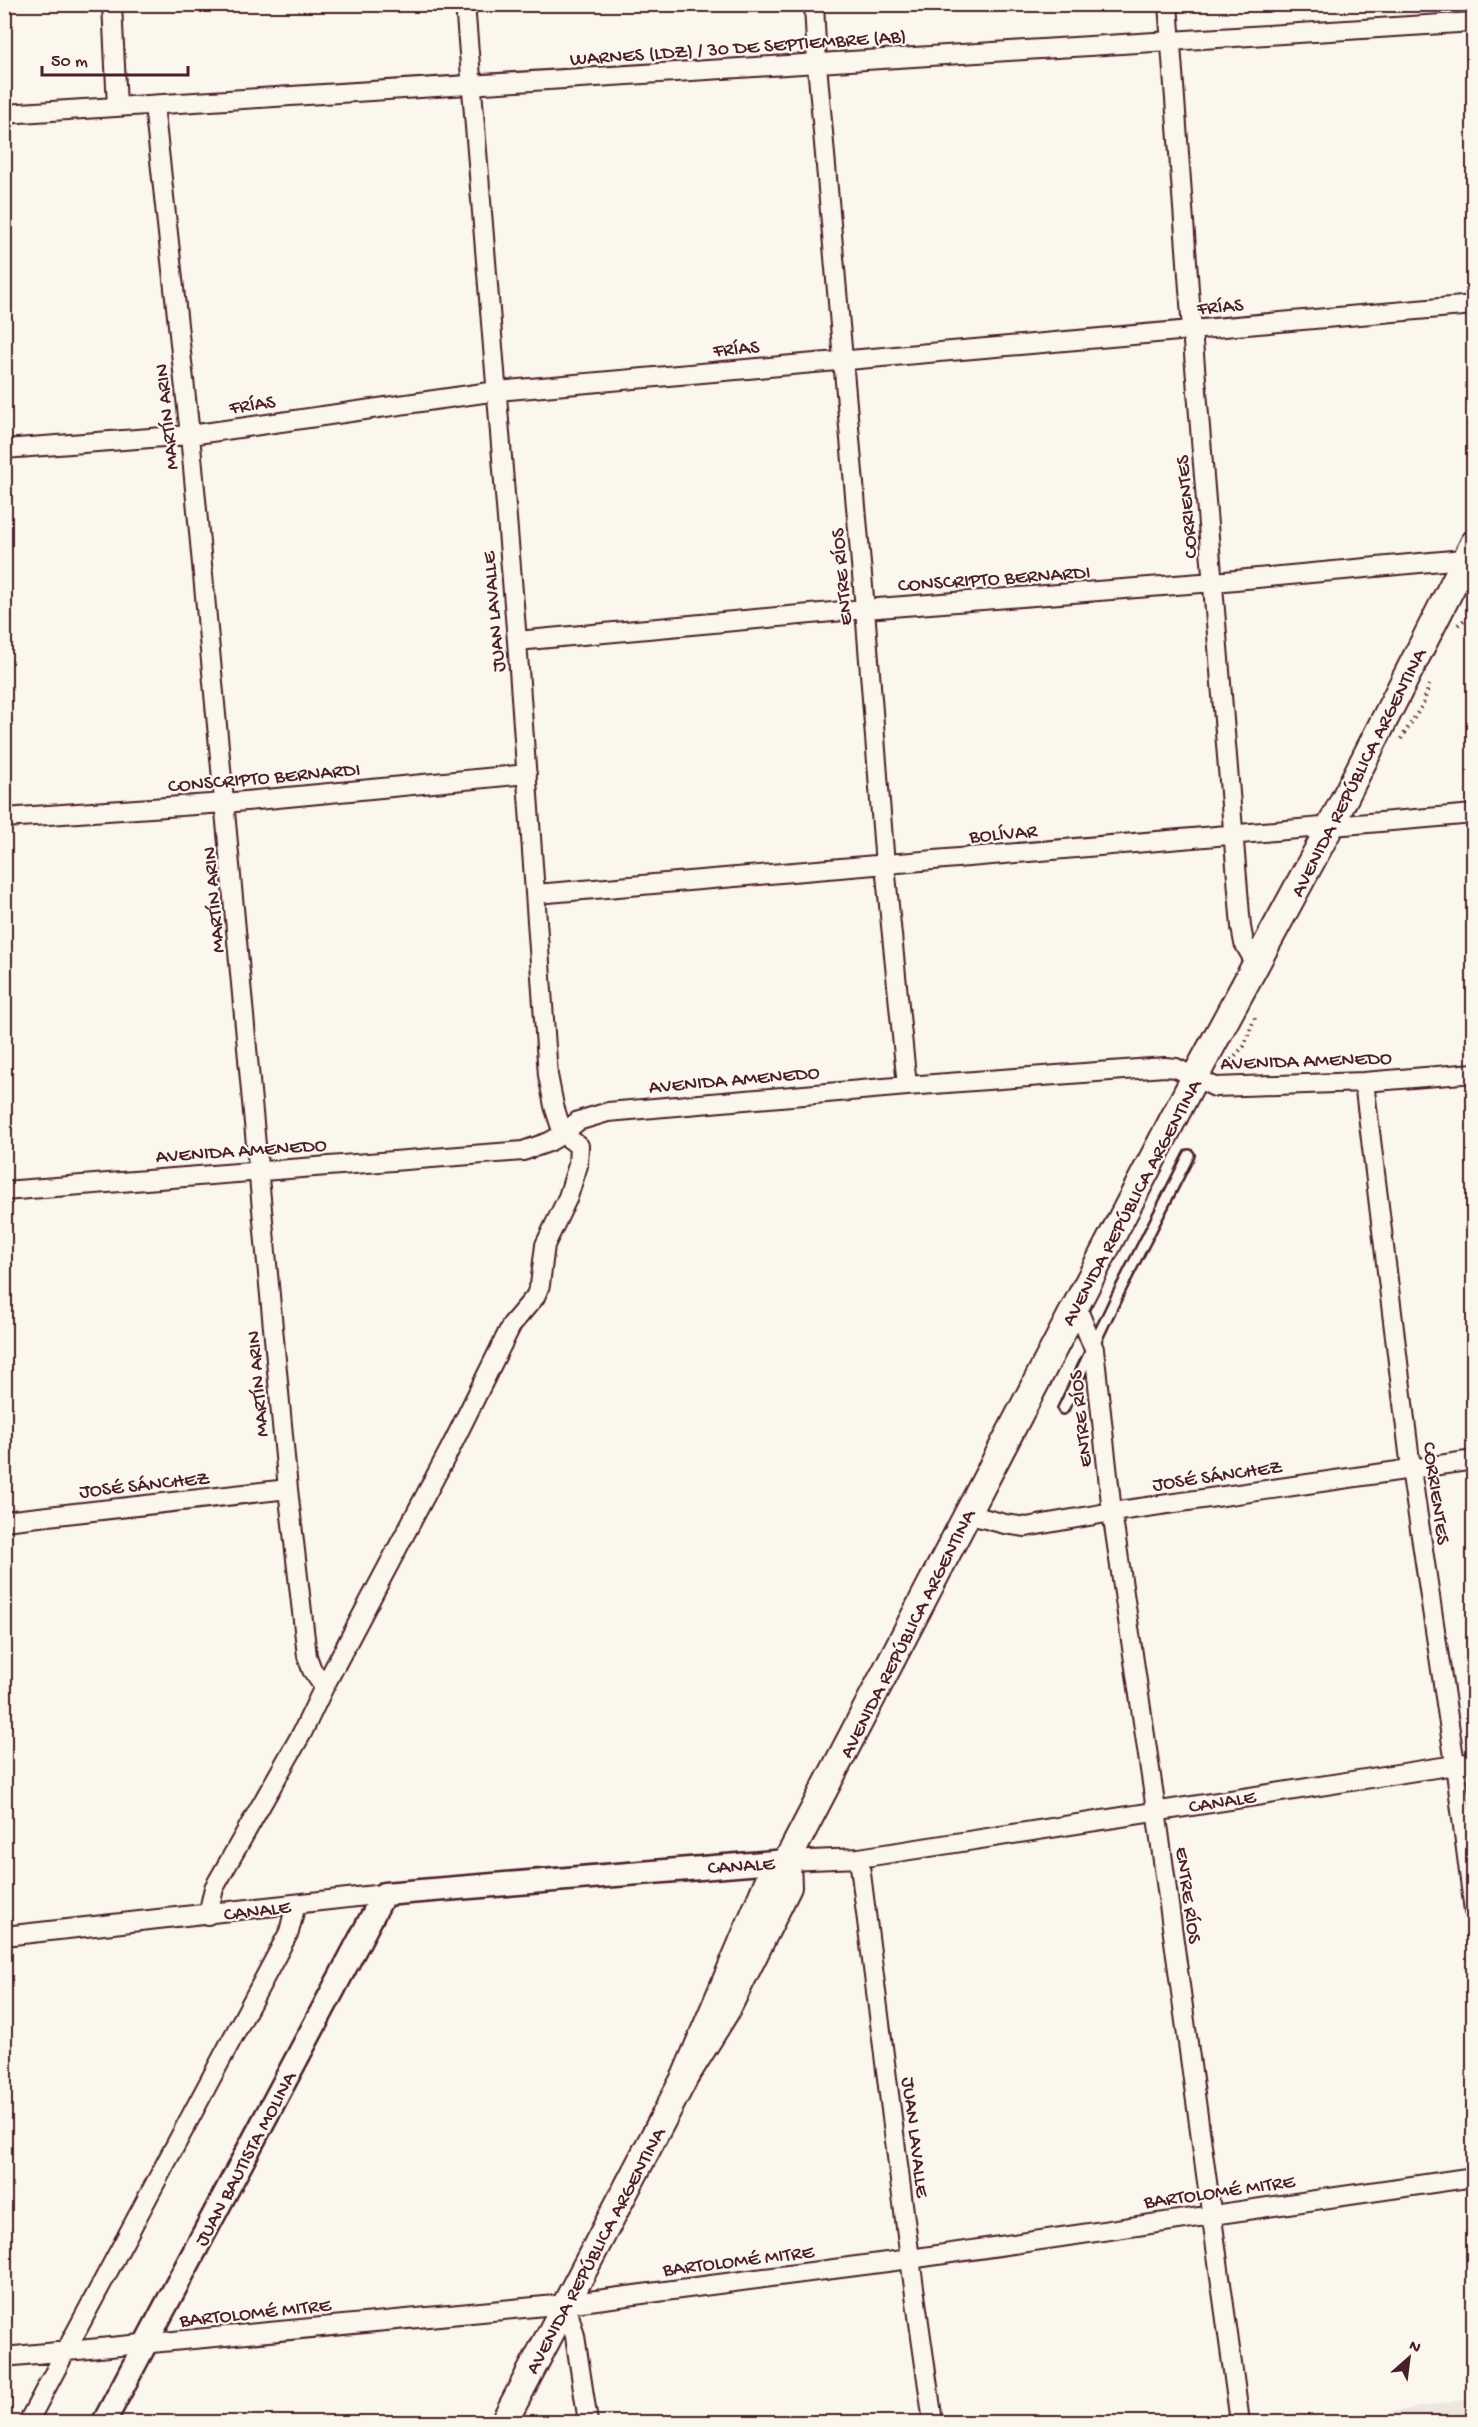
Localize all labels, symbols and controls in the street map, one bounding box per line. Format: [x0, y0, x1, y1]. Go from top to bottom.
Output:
street label: WARNES (LDZ) / 30 DE SEPTIEMBRE (AB) [569, 26, 907, 73]
scale bar [42, 39, 188, 77]
text: 50 m [51, 52, 88, 73]
street label: FRÍAS [1195, 294, 1245, 322]
street label: FRÍAS [711, 336, 761, 364]
street label: MARTÍN ARIN [150, 362, 185, 471]
street label: FRÍAS [227, 391, 278, 421]
street label: CORRIENTES [1172, 453, 1204, 559]
street label: ENTRE RÍOS [827, 526, 859, 626]
street label: JUAN LAVALLE [479, 549, 512, 673]
street label: CONSCRIPTO BERNARDI [897, 562, 1091, 599]
street label: AVENIDA REPÚBLICA ARGENTINA [1286, 644, 1434, 902]
street label: CONSCRIPTO BERNARDI [167, 760, 362, 799]
street label: BOLÍVAR [967, 820, 1040, 850]
street label: MARTÍN ARIN [198, 846, 232, 954]
street label: AVENIDA AMENEDO [1220, 1048, 1392, 1077]
street label: AVENIDA AMENEDO [648, 1063, 821, 1100]
street label: AVENIDA REPÚBLICA ARGENTINA [1057, 1075, 1209, 1331]
street label: AVENIDA AMENEDO [155, 1135, 328, 1170]
street label: MARTÍN ARIN [242, 1330, 276, 1438]
street label: ENTRE RÍOS [1065, 1368, 1099, 1468]
street label: CORRIENTES [1416, 1441, 1453, 1547]
street label: JOSÉ SÁNCHEZ [1151, 1455, 1285, 1498]
street label: JOSÉ SÁNCHEZ [78, 1466, 212, 1505]
street label: AVENIDA REPÚBLICA ARGENTINA [835, 1505, 983, 1763]
street label: CANALE [1188, 1787, 1259, 1820]
street label: ENTRE RÍOS [1168, 1845, 1206, 1946]
street label: CANALE [707, 1854, 777, 1881]
street label: CANALE [223, 1897, 294, 1928]
street label: JUAN BAUTISTA MOLINA [191, 2067, 303, 2251]
street label: JUAN LAVALLE [895, 2076, 932, 2200]
street label: AVENIDA REPÚBLICA ARGENTINA [521, 2123, 673, 2379]
street label: BARTOLOMÉ MITRE [1141, 2170, 1298, 2216]
street label: BARTOLOMÉ MITRE [660, 2241, 817, 2283]
street label: BARTOLOMÉ MITRE [177, 2294, 334, 2334]
north arrow [1379, 2328, 1439, 2388]
text: N [1405, 2337, 1424, 2359]

